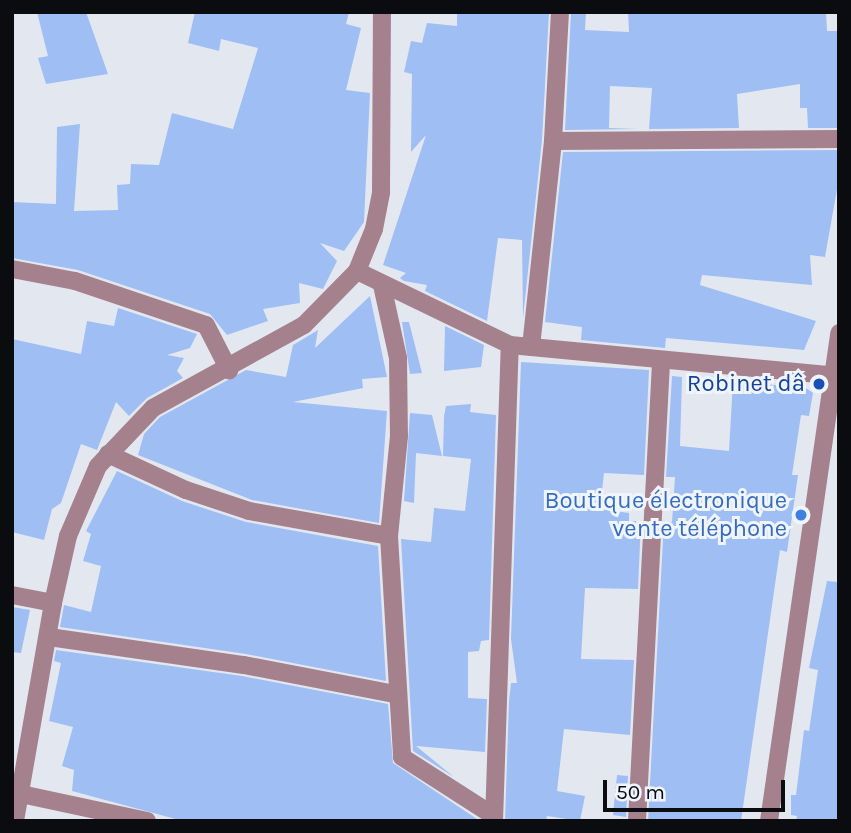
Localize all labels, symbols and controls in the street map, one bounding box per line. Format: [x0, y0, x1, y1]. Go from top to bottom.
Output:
place label: Robinet dâ [687, 370, 805, 398]
marker: Robinet dâ [811, 376, 827, 392]
place label: Boutique électronique vente téléphone [545, 487, 787, 543]
marker: Boutique électronique vente téléphone [793, 507, 809, 523]
scale bar [606, 766, 788, 810]
text: 50 m [616, 780, 665, 804]

